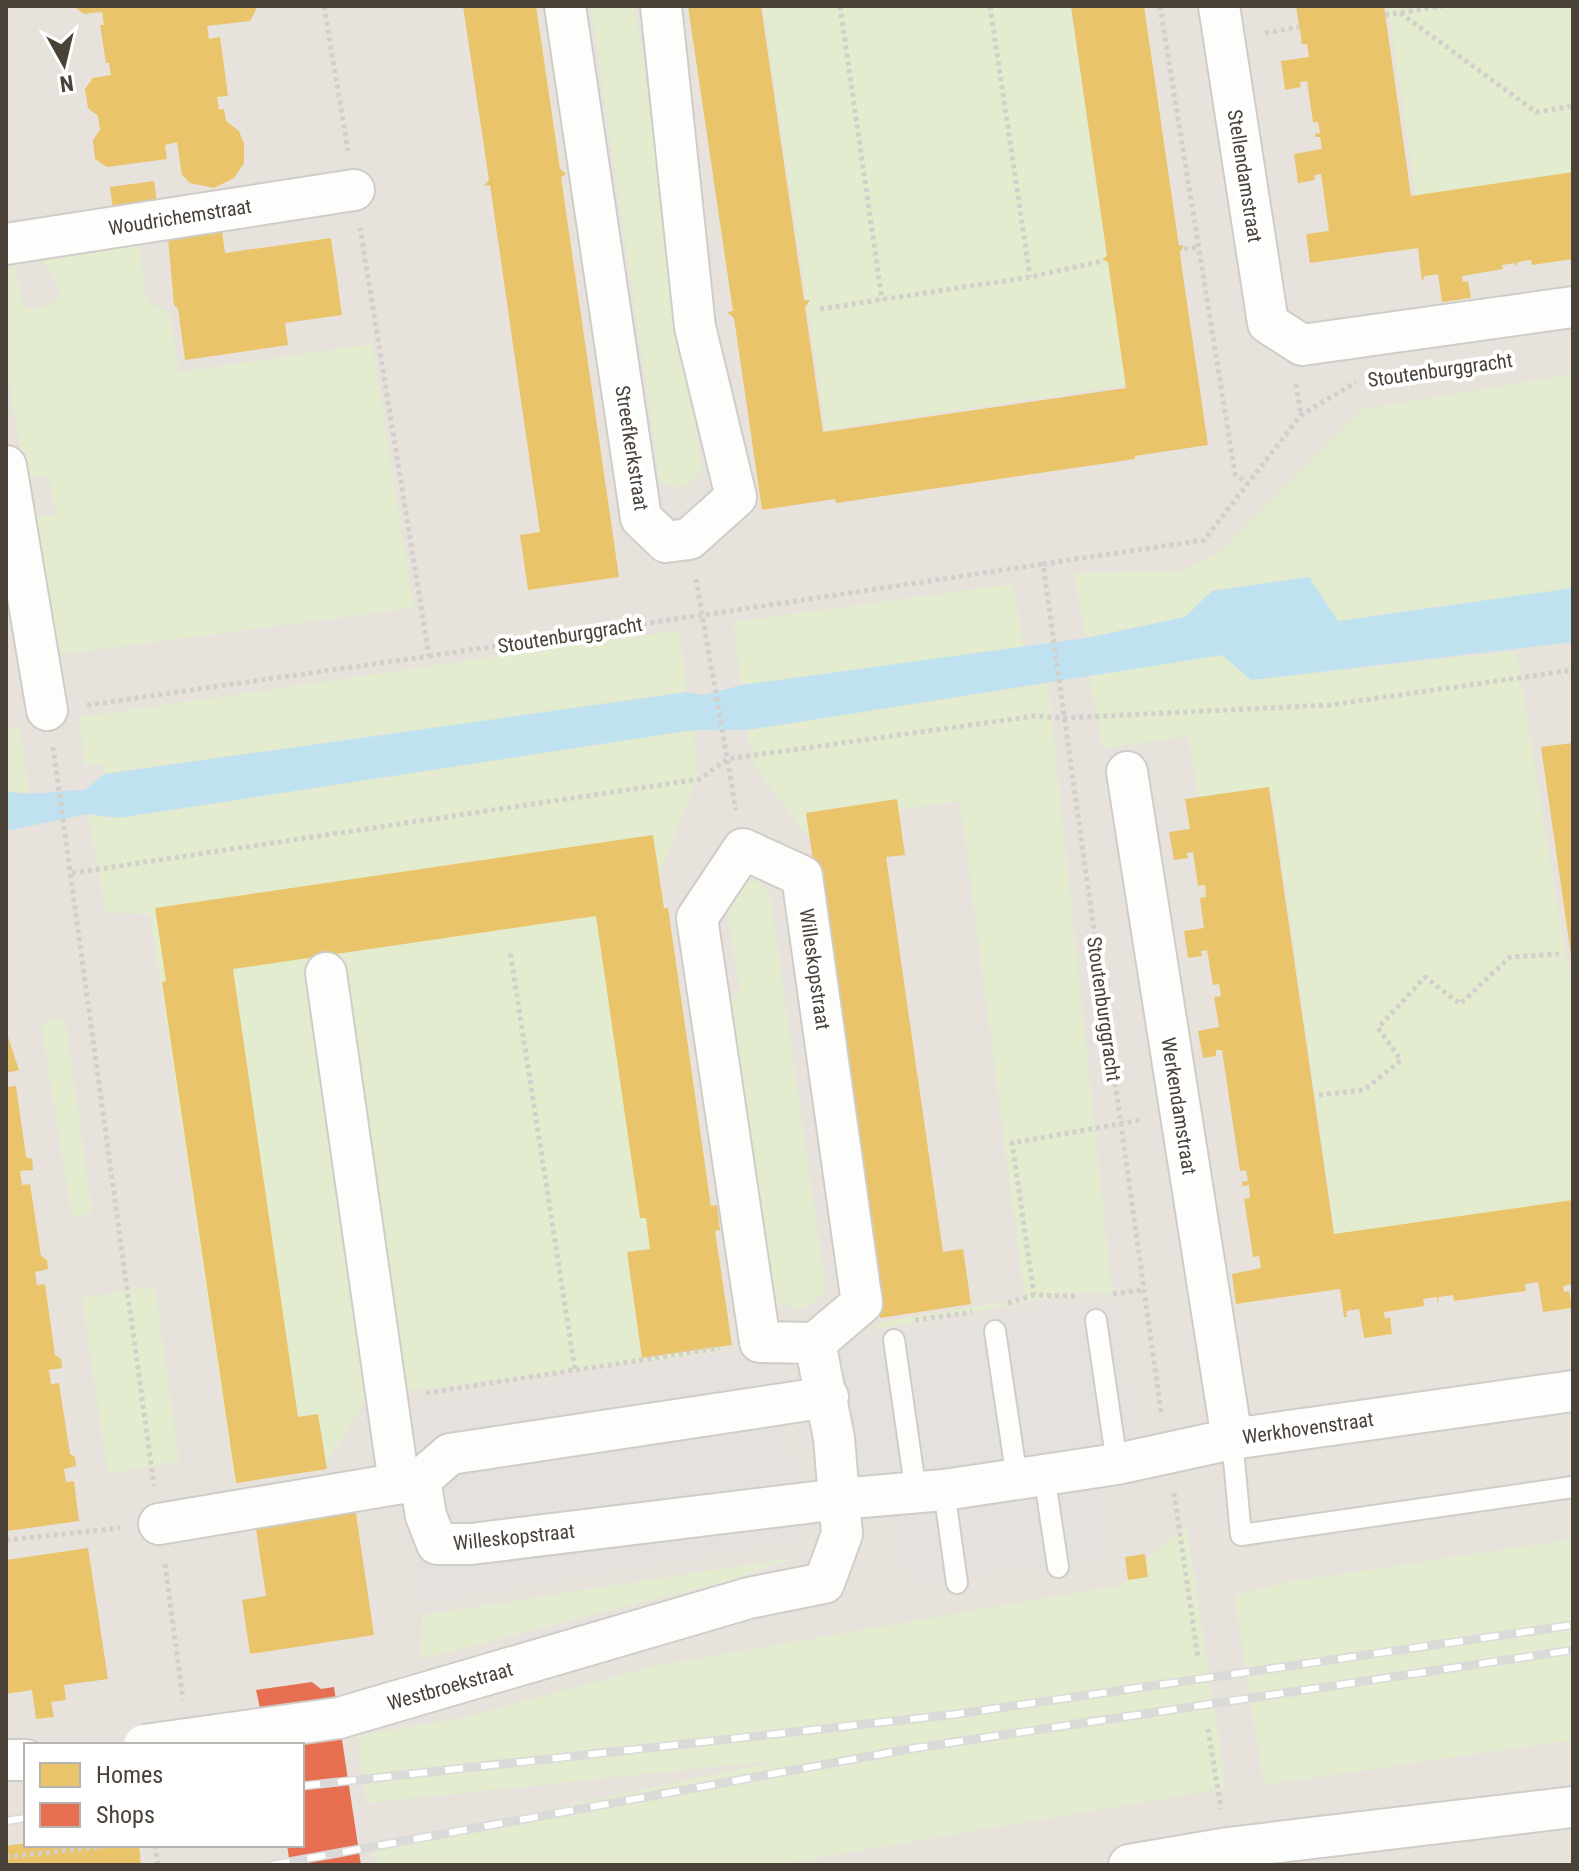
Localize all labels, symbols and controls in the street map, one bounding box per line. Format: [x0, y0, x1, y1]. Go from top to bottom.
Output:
north arrow [24, 24, 104, 104]
text: N [58, 70, 75, 97]
street label: Stellendamstraat [1223, 108, 1267, 244]
street label: Woudrichemstraat [107, 194, 253, 240]
street label: Stoutenburggracht [1366, 348, 1514, 392]
street label: Streefkerkstraat [610, 384, 654, 512]
street label: Stoutenburggracht [496, 612, 644, 658]
street label: Willeskopstraat [795, 907, 835, 1031]
street label: Stoutenburggracht [1082, 935, 1126, 1083]
street label: Werkendamstraat [1156, 1036, 1202, 1176]
street label: Werkhovenstraat [1241, 1407, 1375, 1449]
street label: Willeskopstraat [452, 1519, 576, 1555]
street label: Westbroekstraat [385, 1657, 516, 1715]
legend [24, 1743, 304, 1847]
text: Homes [96, 1761, 163, 1789]
text: Shops [96, 1801, 155, 1829]

